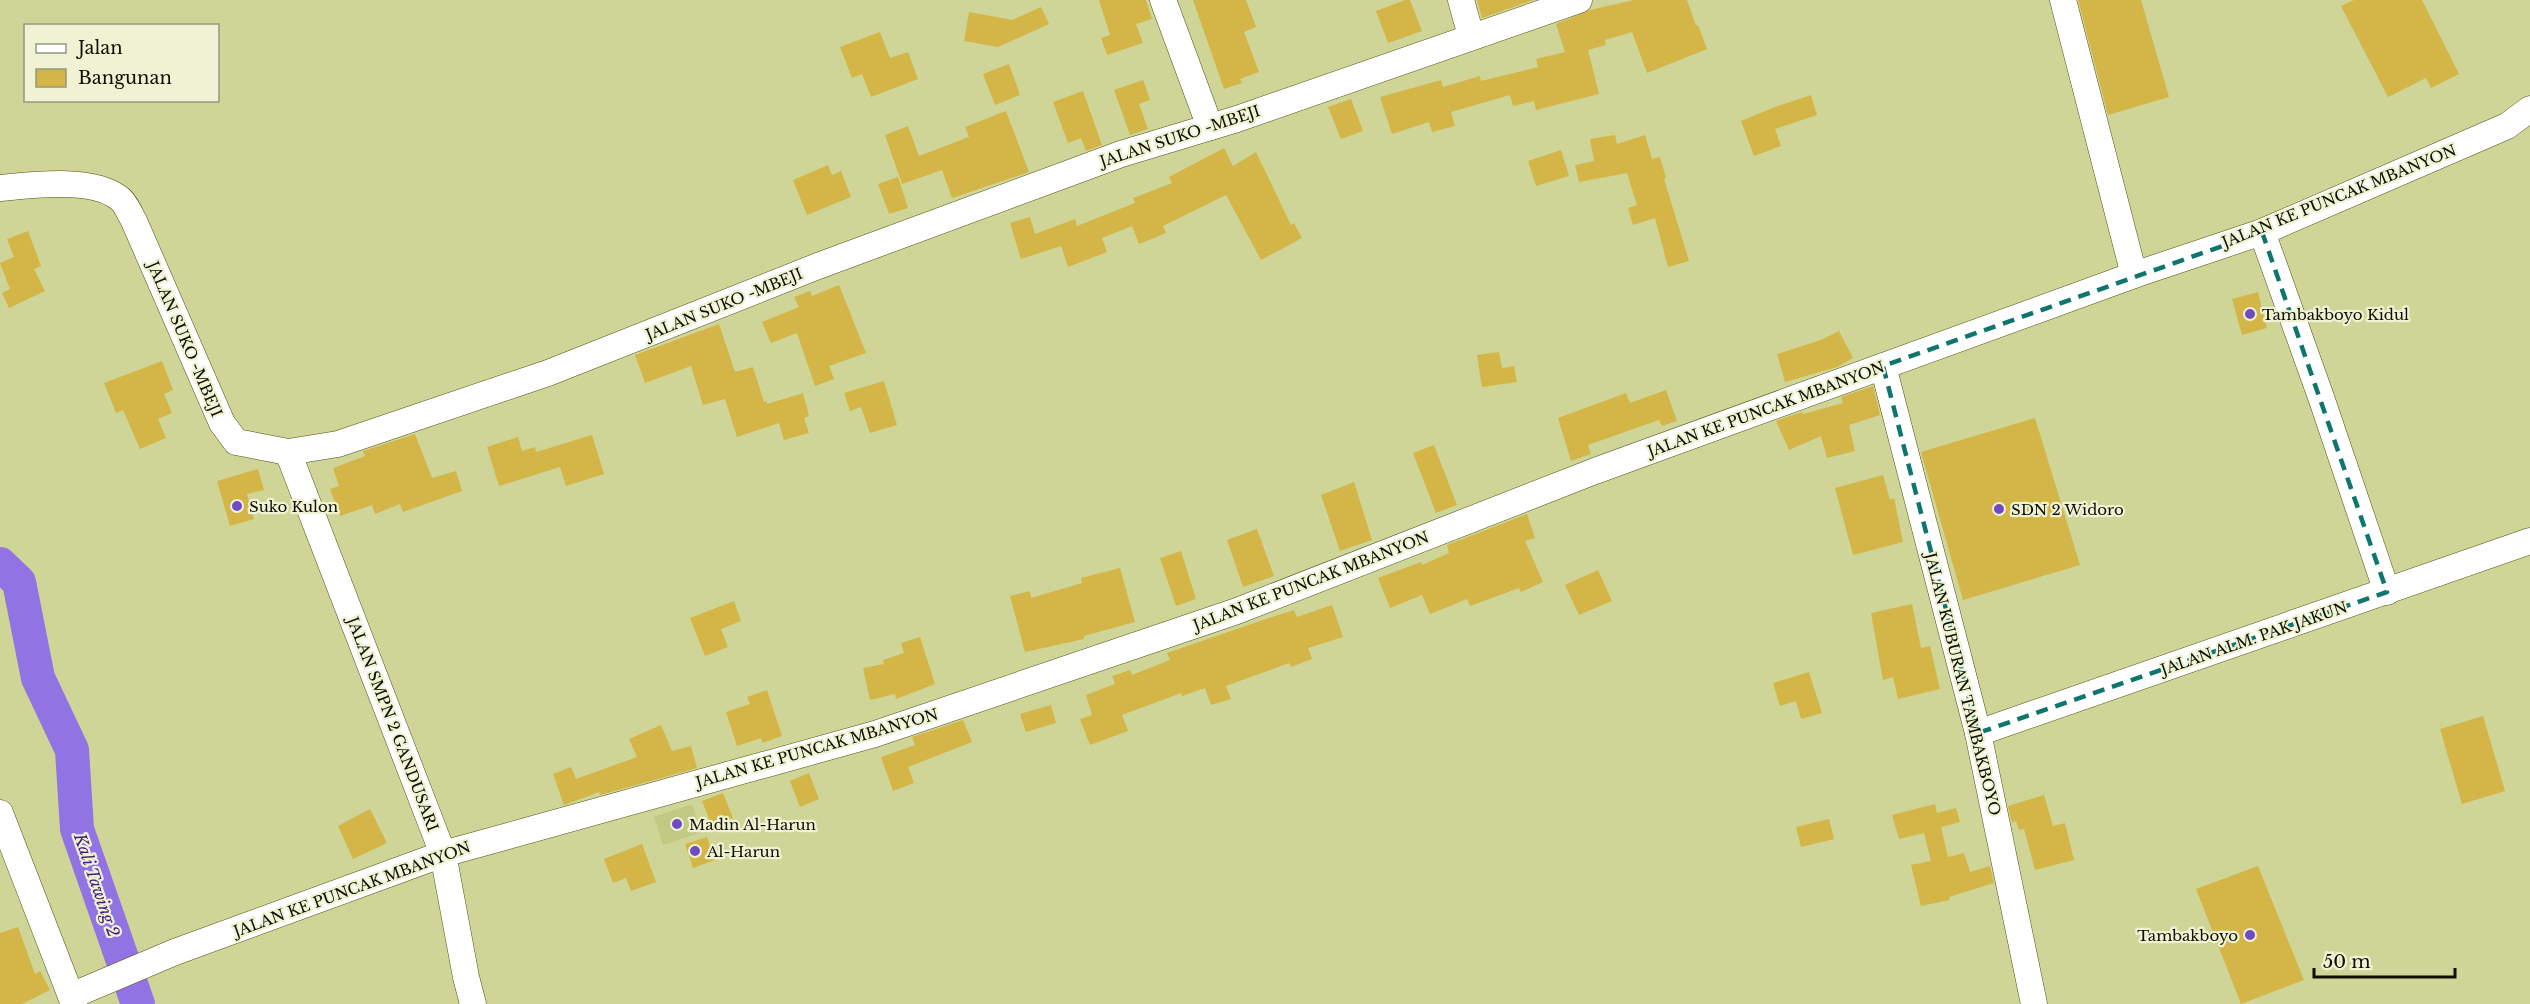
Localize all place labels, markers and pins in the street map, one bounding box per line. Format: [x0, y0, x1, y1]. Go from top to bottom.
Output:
place label: Tambakboyo Kidul [2262, 305, 2409, 324]
marker: Tambakboyo Kidul [2243, 307, 2257, 321]
place label: Suko Kulon [249, 497, 338, 516]
marker: Suko Kulon [230, 499, 244, 513]
place label: SDN 2 Widoro [2011, 500, 2124, 519]
marker: SDN 2 Widoro [1992, 502, 2006, 516]
place label: Madin Al-Harun [689, 815, 816, 834]
marker: Madin Al-Harun [670, 817, 684, 831]
place label: Al-Harun [706, 842, 780, 861]
marker: Al-Harun [688, 844, 702, 858]
place label: Tambakboyo [2137, 926, 2238, 945]
marker: Tambakboyo [2243, 928, 2257, 942]

